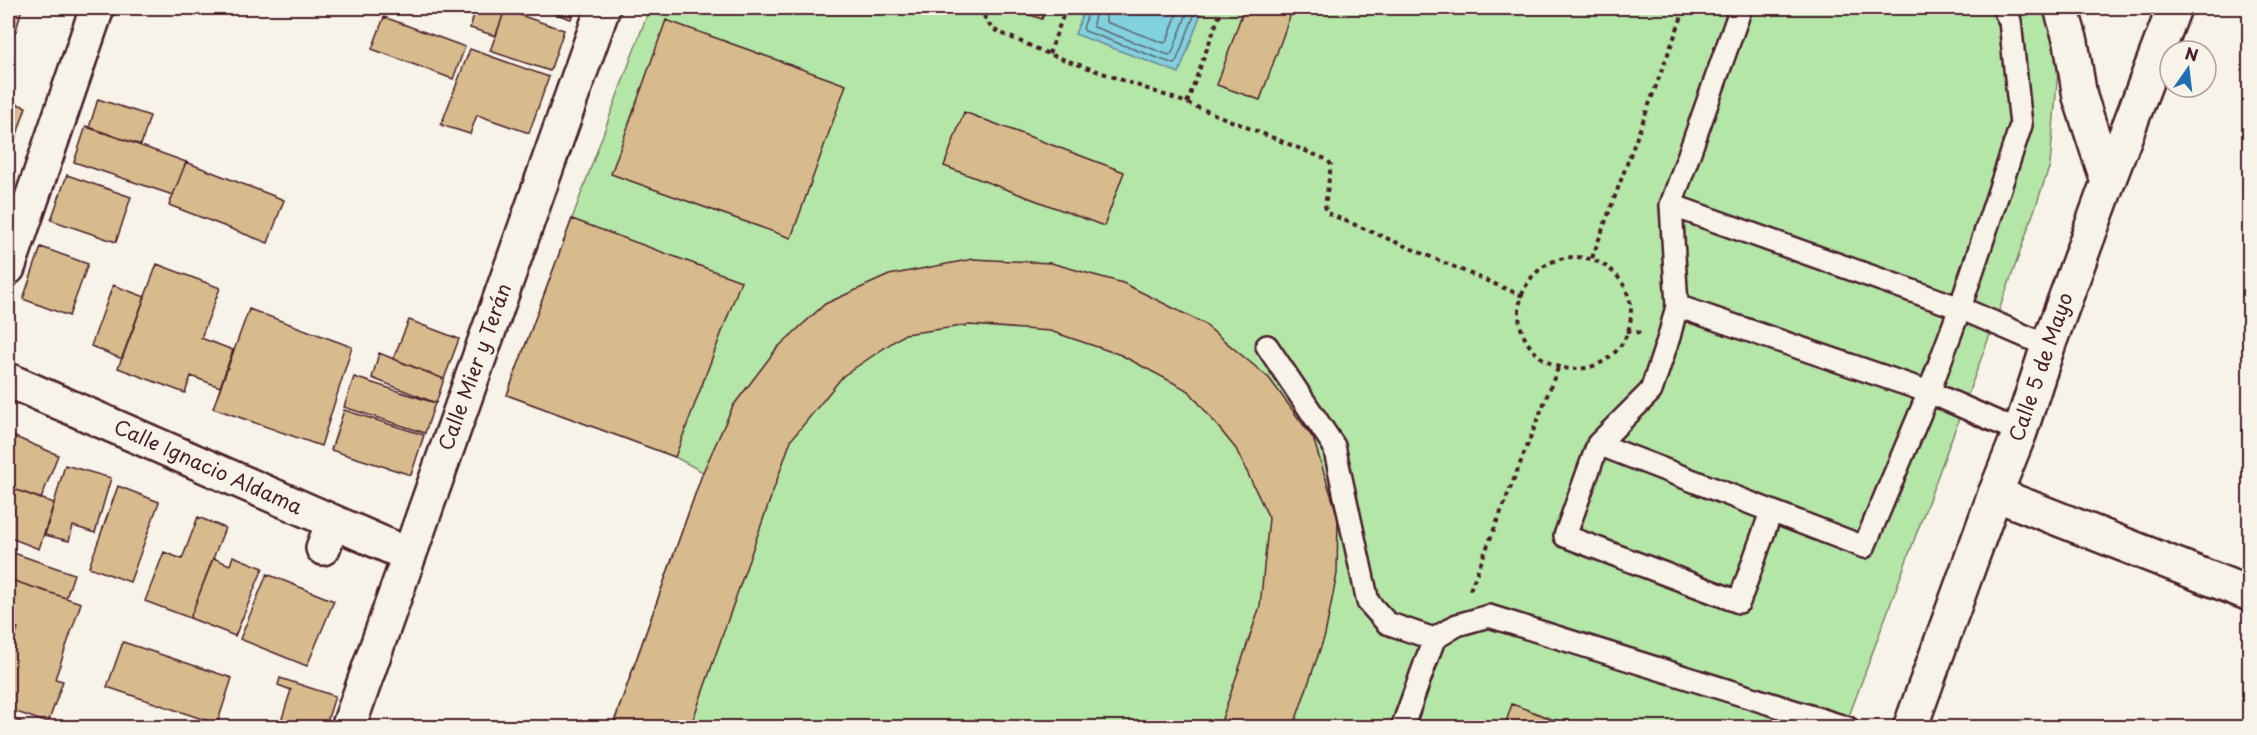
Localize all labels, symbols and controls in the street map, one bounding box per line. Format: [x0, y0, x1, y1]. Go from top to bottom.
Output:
north arrow [2158, 39, 2218, 99]
text: N [2183, 40, 2201, 67]
street label: Calle Mier y Terán [430, 279, 518, 454]
street label: Calle 5 de Mayo [2001, 288, 2080, 445]
street label: Calle Ignacio Aldama [109, 411, 308, 521]

